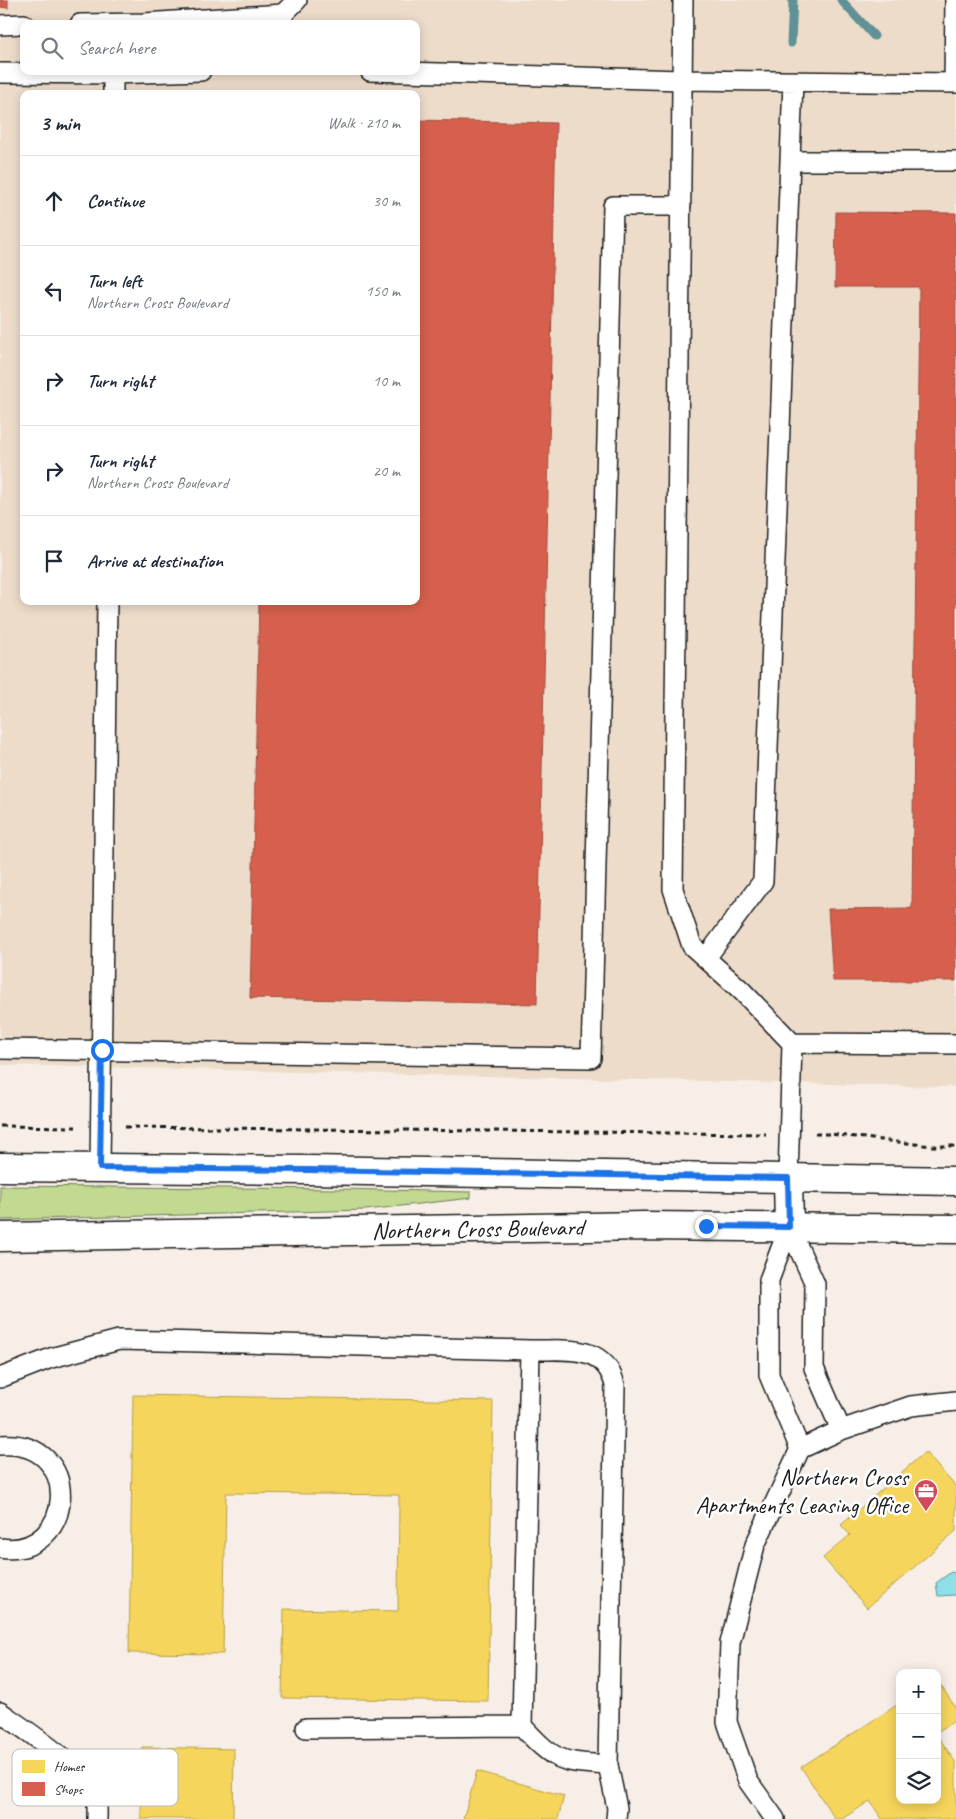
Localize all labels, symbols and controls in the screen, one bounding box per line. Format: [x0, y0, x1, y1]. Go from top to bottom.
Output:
search box [20, 20, 420, 75]
icon: search [38, 34, 66, 62]
text: Search here [78, 36, 155, 60]
text: 3 min [40, 110, 80, 136]
text: Walk · 210 m [328, 113, 400, 133]
icon: ahead [40, 187, 68, 215]
text: Continue [87, 189, 144, 213]
text: 30 m [373, 191, 400, 211]
text: Turn left [87, 269, 142, 293]
icon: left [40, 277, 68, 305]
text: 150 m [366, 281, 400, 301]
text: Northern Cross Boulevard [87, 293, 228, 313]
icon: right [40, 367, 68, 395]
text: Turn right [87, 369, 154, 393]
text: 10 m [373, 371, 400, 391]
text: Turn right [87, 449, 154, 473]
icon: right [40, 457, 68, 485]
text: 20 m [373, 461, 400, 481]
text: Northern Cross Boulevard [87, 473, 228, 493]
icon: arrive [40, 547, 68, 575]
text: Arrive at destination [87, 549, 223, 573]
route start [91, 1039, 114, 1062]
street label: Northern Cross Boulevard [372, 1212, 588, 1246]
route end [695, 1215, 718, 1238]
place label: Northern Cross Apartments Leasing Office [696, 1462, 910, 1520]
office icon: Northern Cross Apartments Leasing Office [913, 1478, 939, 1512]
map controls [896, 1669, 941, 1804]
button: + [896, 1669, 941, 1714]
button: − [896, 1714, 941, 1759]
legend [12, 1749, 178, 1806]
text: Homes [54, 1758, 85, 1775]
button: layers [896, 1759, 941, 1804]
text: Shops [54, 1781, 84, 1798]

